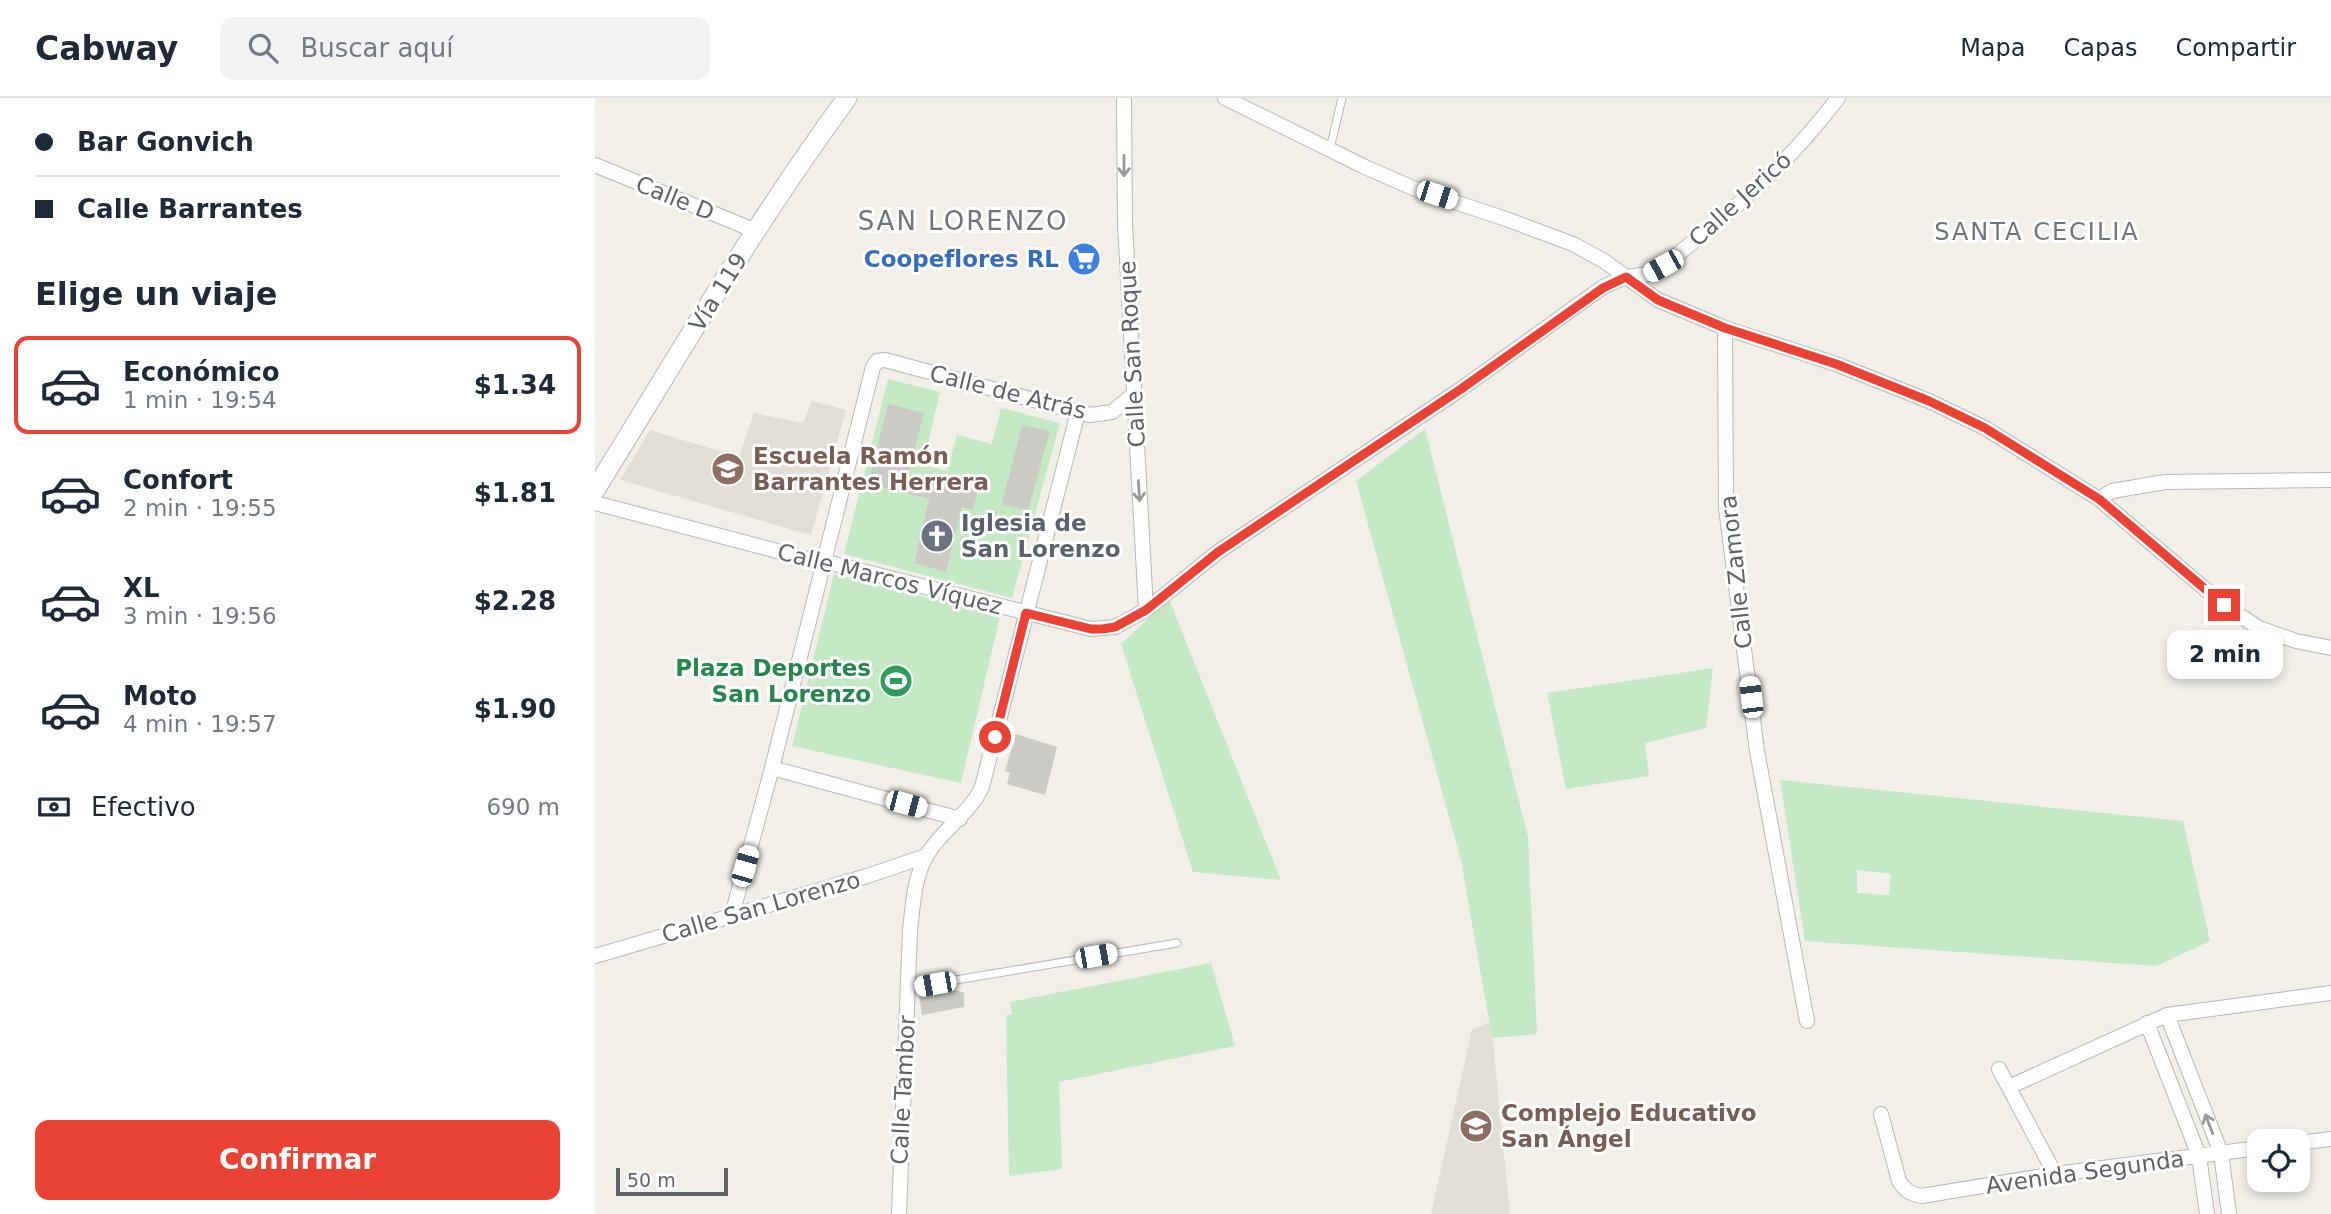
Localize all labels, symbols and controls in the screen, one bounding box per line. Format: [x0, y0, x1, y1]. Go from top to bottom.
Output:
search box [220, 17, 710, 80]
text: Cabway [35, 29, 178, 68]
icon: search [244, 29, 282, 67]
text: Buscar aquí [300, 33, 454, 63]
text: Mapa [1960, 34, 2026, 62]
text: Capas [2064, 34, 2137, 62]
text: Compartir [2175, 34, 2296, 62]
text: Bar Gonvich [77, 127, 254, 157]
street label: Calle Jericó [1684, 147, 1796, 251]
one-way arrow [1118, 154, 1131, 177]
street label: Calle D [632, 171, 718, 225]
car [1414, 179, 1461, 211]
text: Calle Barrantes [77, 194, 303, 224]
district label: SAN LORENZO [858, 206, 1068, 236]
district label: SANTA CECILIA [1934, 218, 2140, 246]
supermarket icon: Coopeflores RL [1065, 240, 1103, 278]
place label: Coopeflores RL [864, 246, 1059, 272]
car [1640, 247, 1687, 285]
street label: Vía 119 [684, 248, 752, 336]
street label: Calle San Roque [1114, 260, 1150, 448]
text: Elige un viaje [35, 275, 277, 313]
icon: car [39, 354, 102, 417]
text: Económico [123, 357, 280, 387]
street label: Calle de Atrás [927, 360, 1089, 424]
text: $1.34 [474, 370, 556, 400]
text: 1 min · 19:54 [123, 387, 277, 413]
place label: Escuela Ramón Barrantes Herrera [753, 443, 989, 495]
school or university icon: Escuela Ramón Barrantes Herrera [709, 450, 747, 488]
icon: car [39, 462, 102, 525]
text: Confort [123, 465, 233, 495]
text: $1.81 [474, 478, 556, 508]
one-way arrow [1133, 480, 1146, 502]
street label: Calle Zamora [1715, 494, 1757, 650]
text: 2 min · 19:55 [123, 495, 277, 521]
place label: Iglesia de San Lorenzo [961, 510, 1120, 562]
church icon: Iglesia de San Lorenzo [918, 517, 956, 555]
street label: Calle Marcos Víquez [775, 538, 1005, 620]
icon: car [39, 570, 102, 633]
text: XL [123, 573, 160, 603]
text: $2.28 [474, 586, 556, 616]
route end [2208, 589, 2240, 621]
text: 3 min · 19:56 [123, 603, 277, 629]
callout: 2 min [2166, 630, 2282, 678]
text: 2 min [2189, 641, 2261, 667]
place label: Plaza Deportes San Lorenzo [675, 655, 871, 707]
sports icon: Plaza Deportes San Lorenzo [877, 662, 915, 700]
car [1739, 675, 1764, 719]
icon: car [39, 678, 102, 741]
text: Moto [123, 681, 197, 711]
text: $1.90 [474, 694, 556, 724]
text: 4 min · 19:57 [123, 711, 277, 737]
route start [979, 721, 1011, 753]
icon: cash [35, 788, 73, 826]
car [883, 788, 930, 820]
text: Efectivo [91, 792, 196, 822]
text: 690 m [486, 794, 560, 820]
car [730, 843, 761, 889]
street label: Calle San Lorenzo [659, 866, 863, 948]
car [1074, 942, 1119, 970]
car [913, 970, 958, 998]
street label: Calle Tambor [886, 1014, 920, 1165]
place label: Complejo Educativo San Ángel [1501, 1100, 1757, 1152]
school or university icon: Complejo Educativo San Ángel [1457, 1107, 1495, 1145]
one-way arrow [2202, 1114, 2215, 1135]
button: Confirmar [35, 1120, 560, 1200]
map controls [2247, 1129, 2310, 1192]
button: locate [2247, 1129, 2310, 1192]
street label: Avenida Segunda [1984, 1145, 2186, 1199]
scale bar [616, 1165, 728, 1197]
text: 50 m [627, 1169, 676, 1191]

